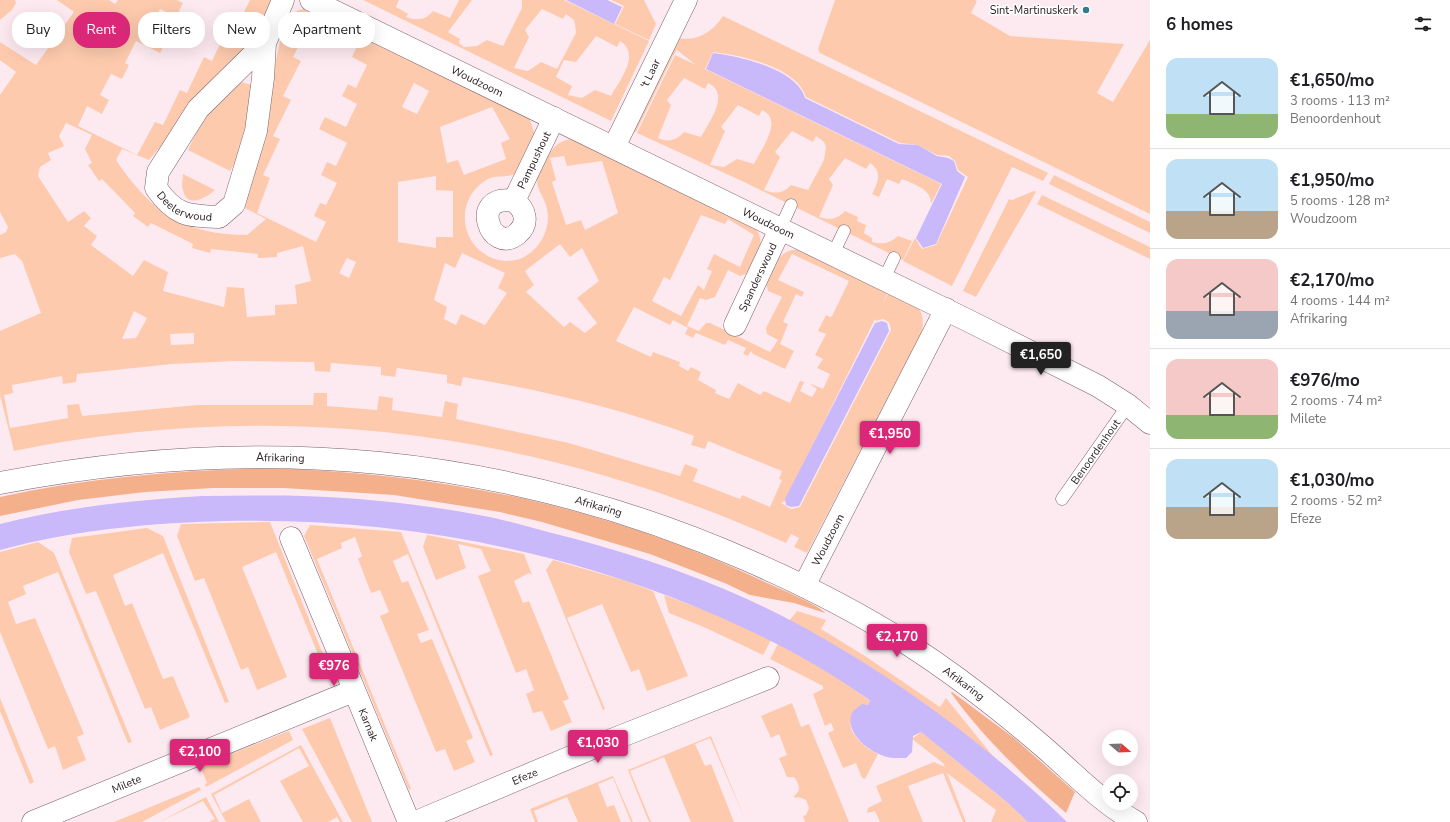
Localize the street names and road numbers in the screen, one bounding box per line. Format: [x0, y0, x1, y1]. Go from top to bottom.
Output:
street label: 't Laar [637, 56, 664, 91]
street label: Woudzoom [448, 62, 506, 101]
street label: Pampushout [514, 129, 555, 191]
street label: Deelerwoud [153, 188, 213, 225]
street label: Woudzoom [739, 204, 797, 243]
street label: Spanderswoud [735, 240, 781, 314]
street label: Benoordenhout [1068, 416, 1124, 487]
street label: Afrikaring [256, 450, 305, 466]
street label: Afrikaring [573, 492, 624, 521]
street label: Woudzoom [809, 511, 848, 569]
street label: Afrikaring [940, 663, 988, 704]
street label: Karnak [355, 706, 382, 744]
street label: Efeze [510, 765, 540, 789]
street label: Milete [110, 771, 144, 797]

